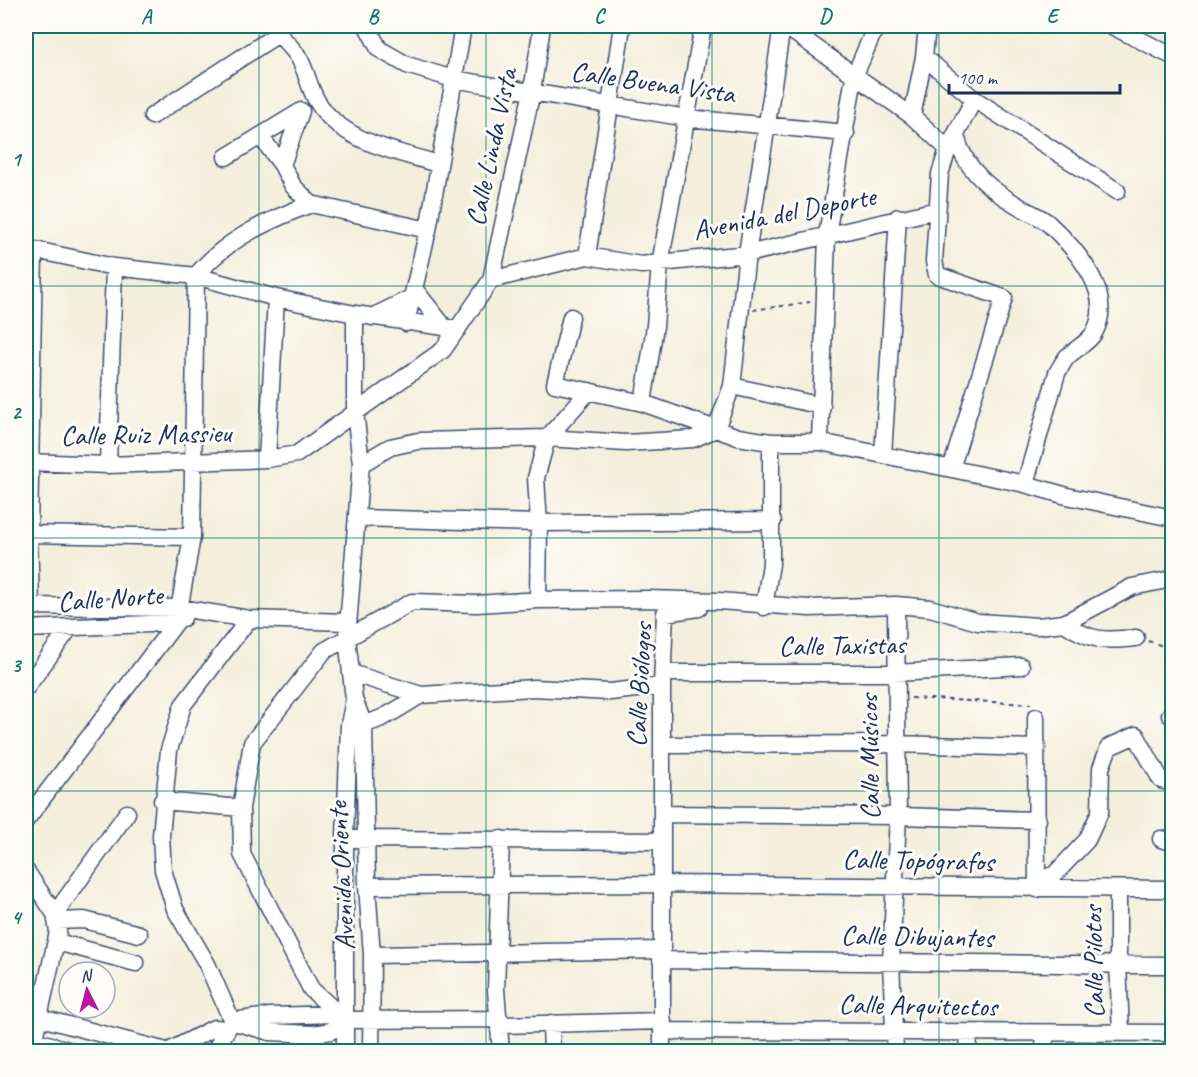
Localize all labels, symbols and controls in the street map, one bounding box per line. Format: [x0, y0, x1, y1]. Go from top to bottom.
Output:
text: A [141, 4, 153, 29]
text: B [368, 4, 380, 29]
text: C [594, 4, 606, 29]
text: D [819, 4, 833, 29]
text: E [1047, 4, 1061, 29]
street label: Calle Buena Vista [569, 53, 739, 111]
scale bar [949, 57, 1120, 95]
street label: Calle Linda Vista [457, 63, 525, 229]
text: 100 m [958, 67, 999, 89]
text: 1 [12, 147, 23, 172]
street label: Avenida del Deporte [690, 178, 880, 248]
text: 2 [12, 400, 23, 425]
street label: Calle Ruiz Massieu [60, 415, 233, 453]
street label: Calle Norte [56, 577, 165, 619]
street label: Calle Biólogos [618, 620, 660, 748]
street label: Calle Taxistas [778, 626, 908, 664]
text: 3 [12, 653, 23, 678]
street label: Calle Músicos [850, 692, 888, 820]
street label: Avenida Oriente [320, 799, 362, 951]
street label: Calle Topógrafos [842, 841, 996, 879]
street label: Calle Pilotos [1074, 903, 1111, 1019]
text: 4 [12, 905, 24, 930]
street label: Calle Dibujantes [841, 917, 996, 955]
north arrow [57, 960, 117, 1020]
text: N [80, 965, 95, 987]
street label: Calle Arquitectos [838, 986, 1000, 1024]

